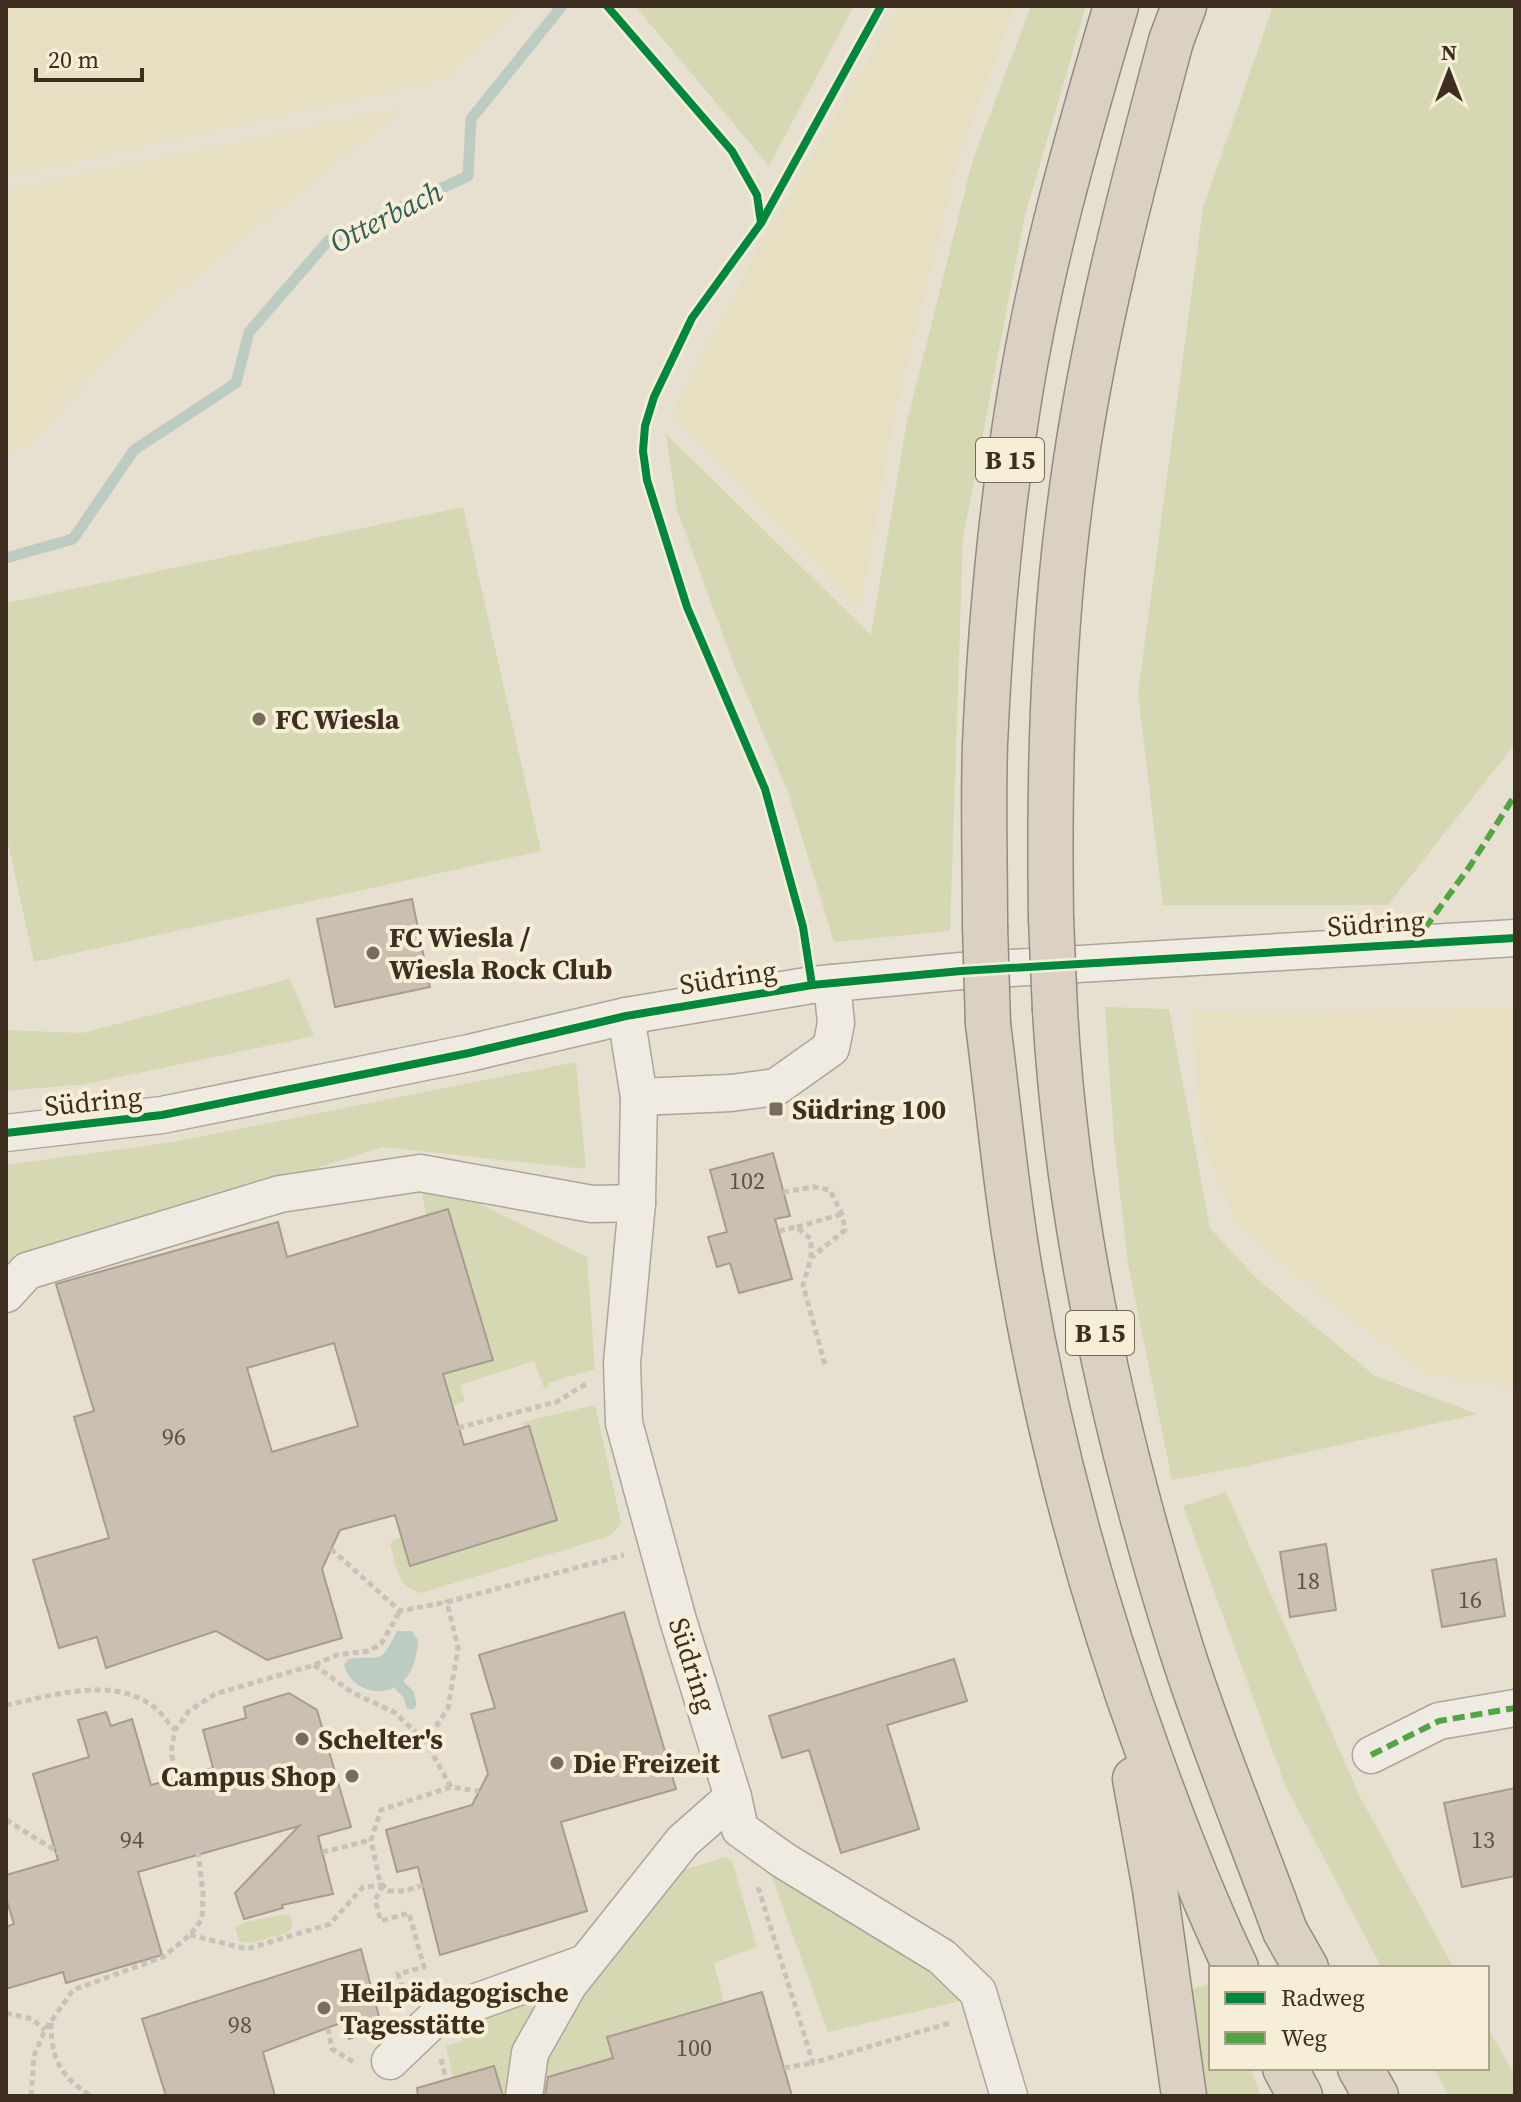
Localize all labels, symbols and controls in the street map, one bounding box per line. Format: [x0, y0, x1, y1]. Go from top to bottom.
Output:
scale bar [36, 32, 142, 82]
north arrow [1409, 32, 1489, 112]
text: N [1441, 37, 1457, 67]
text: 20 m [48, 43, 99, 76]
water label: Otterbach [322, 171, 449, 262]
road number: B 15 [976, 438, 1044, 482]
place label: FC Wiesla [275, 700, 400, 738]
marker: FC Wiesla [250, 710, 268, 728]
street label: Südring [1326, 901, 1426, 945]
place label: FC Wiesla / Wiesla Rock Club [389, 918, 612, 988]
marker: FC Wiesla / Wiesla Rock Club [364, 944, 382, 962]
street label: Südring [677, 951, 779, 1003]
street label: Südring [42, 1077, 144, 1125]
place label: Südring 100 [792, 1090, 946, 1128]
marker: Südring 100 [767, 1100, 785, 1118]
house number: 102 [729, 1164, 765, 1197]
road number: B 15 [1066, 1311, 1134, 1355]
house number: 96 [162, 1420, 186, 1453]
house number: 18 [1296, 1564, 1320, 1597]
house number: 16 [1458, 1583, 1482, 1616]
street label: Südring [660, 1613, 726, 1717]
place label: Schelter's [318, 1720, 443, 1758]
marker: Schelter's [293, 1730, 311, 1748]
place label: Die Freizeit [573, 1744, 721, 1782]
marker: Die Freizeit [548, 1754, 566, 1772]
place label: Campus Shop [161, 1757, 336, 1795]
marker: Campus Shop [343, 1767, 361, 1785]
house number: 94 [120, 1823, 144, 1856]
house number: 13 [1471, 1823, 1495, 1856]
legend [1209, 1966, 1489, 2070]
place label: Heilpädagogische Tagesstätte [340, 1973, 568, 2043]
text: Radweg [1281, 1981, 1365, 2014]
marker: Heilpädagogische Tagesstätte [315, 1999, 333, 2017]
house number: 98 [228, 2008, 252, 2041]
text: Weg [1281, 2021, 1327, 2054]
house number: 100 [676, 2031, 712, 2064]

